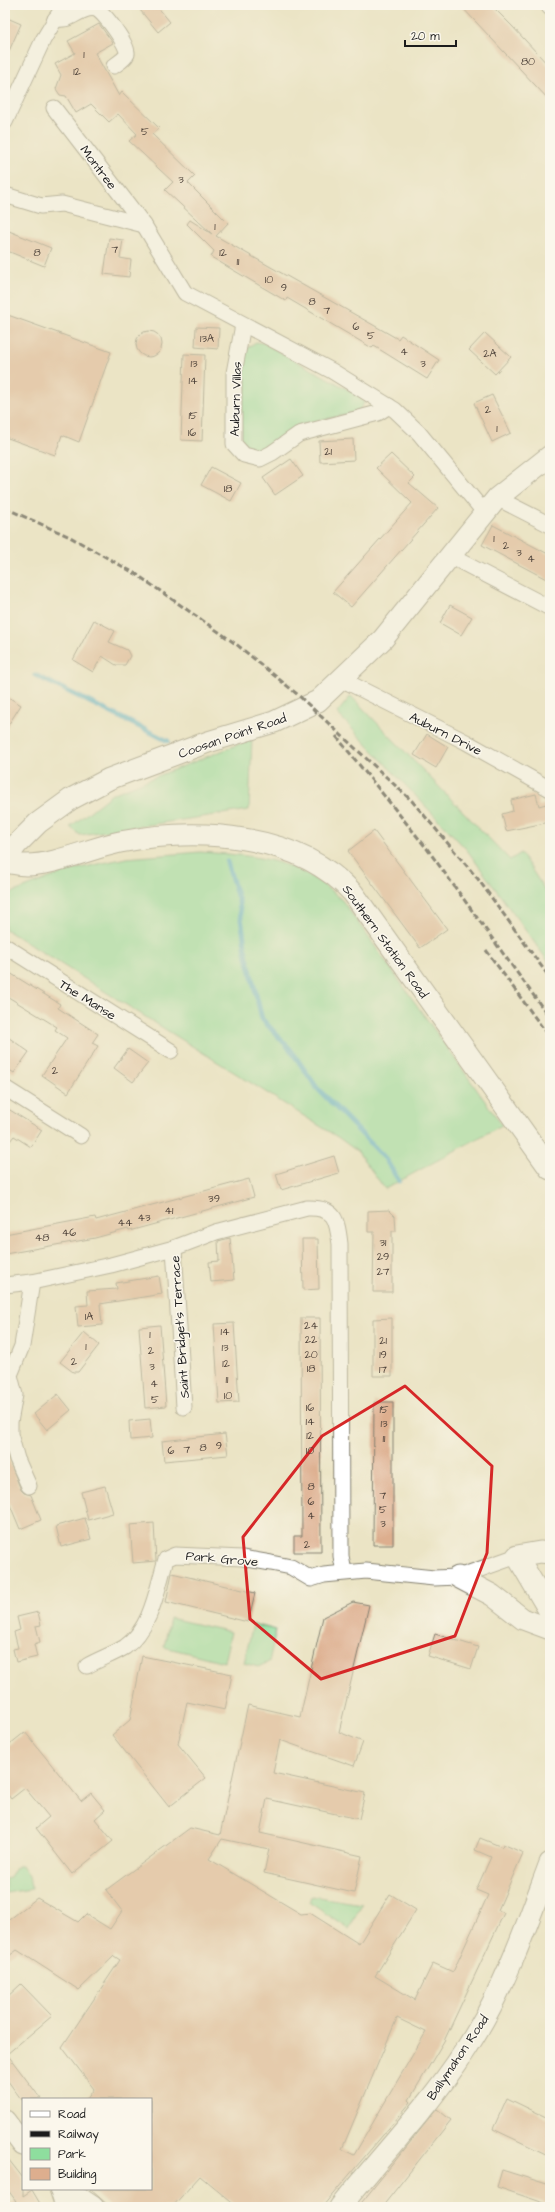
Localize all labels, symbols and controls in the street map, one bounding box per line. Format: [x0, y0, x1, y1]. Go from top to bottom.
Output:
scale bar [405, 22, 456, 48]
text: 20 m [411, 28, 440, 45]
house number: 1 [83, 47, 85, 62]
house number: 80 [521, 54, 535, 69]
house number: 12 [73, 64, 82, 79]
house number: 5 [141, 124, 149, 139]
street label: Montree [76, 142, 121, 193]
house number: 3 [178, 172, 184, 187]
house number: 1 [214, 219, 216, 234]
house number: 7 [112, 242, 119, 257]
house number: 8 [33, 245, 41, 260]
house number: 12 [219, 245, 228, 260]
house number: 11 [237, 254, 240, 269]
house number: 10 [265, 272, 273, 287]
house number: 9 [281, 280, 287, 295]
house number: 8 [308, 294, 316, 309]
house number: 7 [324, 303, 331, 318]
house number: 6 [353, 319, 360, 334]
house number: 5 [367, 328, 375, 343]
house number: 13A [200, 331, 214, 346]
house number: 4 [400, 344, 408, 359]
house number: 2A [483, 346, 497, 361]
house number: 13 [190, 356, 198, 371]
house number: 3 [420, 356, 426, 371]
street label: Auburn Villas [226, 361, 246, 437]
house number: 14 [189, 373, 198, 388]
house number: 2 [485, 402, 492, 417]
house number: 15 [188, 408, 198, 423]
house number: 1 [496, 421, 498, 436]
house number: 16 [188, 425, 196, 440]
house number: 21 [324, 444, 332, 459]
house number: 18 [224, 481, 232, 496]
house number: 1 [493, 531, 495, 546]
house number: 2 [503, 538, 510, 553]
house number: 3 [516, 545, 522, 560]
house number: 4 [527, 551, 535, 566]
street label: Auburn Drive [406, 708, 485, 760]
street label: Coosan Point Road [176, 709, 289, 763]
street label: Southern Station Road [338, 881, 433, 1002]
street label: The Manse [55, 975, 119, 1024]
house number: 2 [52, 1063, 59, 1078]
house number: 39 [208, 1191, 220, 1206]
house number: 41 [165, 1203, 174, 1218]
house number: 43 [137, 1210, 151, 1225]
house number: 44 [118, 1215, 133, 1230]
house number: 46 [62, 1225, 76, 1240]
house number: 48 [35, 1230, 49, 1245]
house number: 31 [379, 1235, 387, 1250]
house number: 29 [377, 1249, 389, 1264]
street label: Saint Bridget's Terrace [166, 1255, 195, 1399]
house number: 27 [376, 1264, 390, 1279]
house number: 1A [85, 1309, 93, 1324]
house number: 24 [304, 1318, 318, 1333]
house number: 14 [221, 1324, 230, 1339]
house number: 1 [149, 1327, 151, 1342]
house number: 22 [305, 1332, 318, 1347]
house number: 21 [379, 1333, 387, 1348]
house number: 1 [85, 1339, 87, 1354]
house number: 13 [221, 1340, 229, 1355]
house number: 2 [148, 1343, 155, 1358]
house number: 20 [304, 1347, 318, 1362]
house number: 19 [379, 1347, 387, 1362]
house number: 2 [71, 1354, 78, 1369]
house number: 12 [222, 1356, 231, 1371]
house number: 3 [149, 1359, 155, 1374]
house number: 18 [307, 1361, 315, 1376]
house number: 17 [379, 1362, 387, 1377]
house number: 11 [226, 1372, 229, 1387]
house number: 4 [150, 1376, 158, 1391]
house number: 10 [224, 1388, 232, 1403]
house number: 5 [151, 1392, 159, 1407]
house number: 16 [306, 1400, 314, 1415]
house number: 15 [379, 1402, 389, 1417]
house number: 14 [306, 1414, 315, 1429]
house number: 13 [380, 1416, 388, 1431]
house number: 12 [306, 1428, 315, 1443]
house number: 11 [383, 1431, 386, 1446]
house number: 9 [216, 1438, 222, 1453]
house number: 8 [199, 1440, 207, 1455]
house number: 7 [184, 1442, 191, 1457]
house number: 6 [168, 1443, 175, 1458]
house number: 10 [306, 1443, 314, 1458]
house number: 8 [307, 1479, 315, 1494]
house number: 7 [380, 1488, 387, 1503]
house number: 6 [308, 1494, 315, 1509]
house number: 5 [379, 1502, 387, 1517]
house number: 4 [307, 1508, 315, 1523]
house number: 3 [380, 1516, 386, 1531]
house number: 2 [304, 1537, 311, 1552]
street label: Park Grove [185, 1547, 259, 1571]
street label: Ballymahon Road [423, 2011, 494, 2104]
legend [22, 2098, 152, 2190]
text: Road [58, 2106, 86, 2123]
text: Railway [58, 2126, 99, 2144]
text: Park [58, 2146, 86, 2163]
text: Building [58, 2166, 96, 2184]

